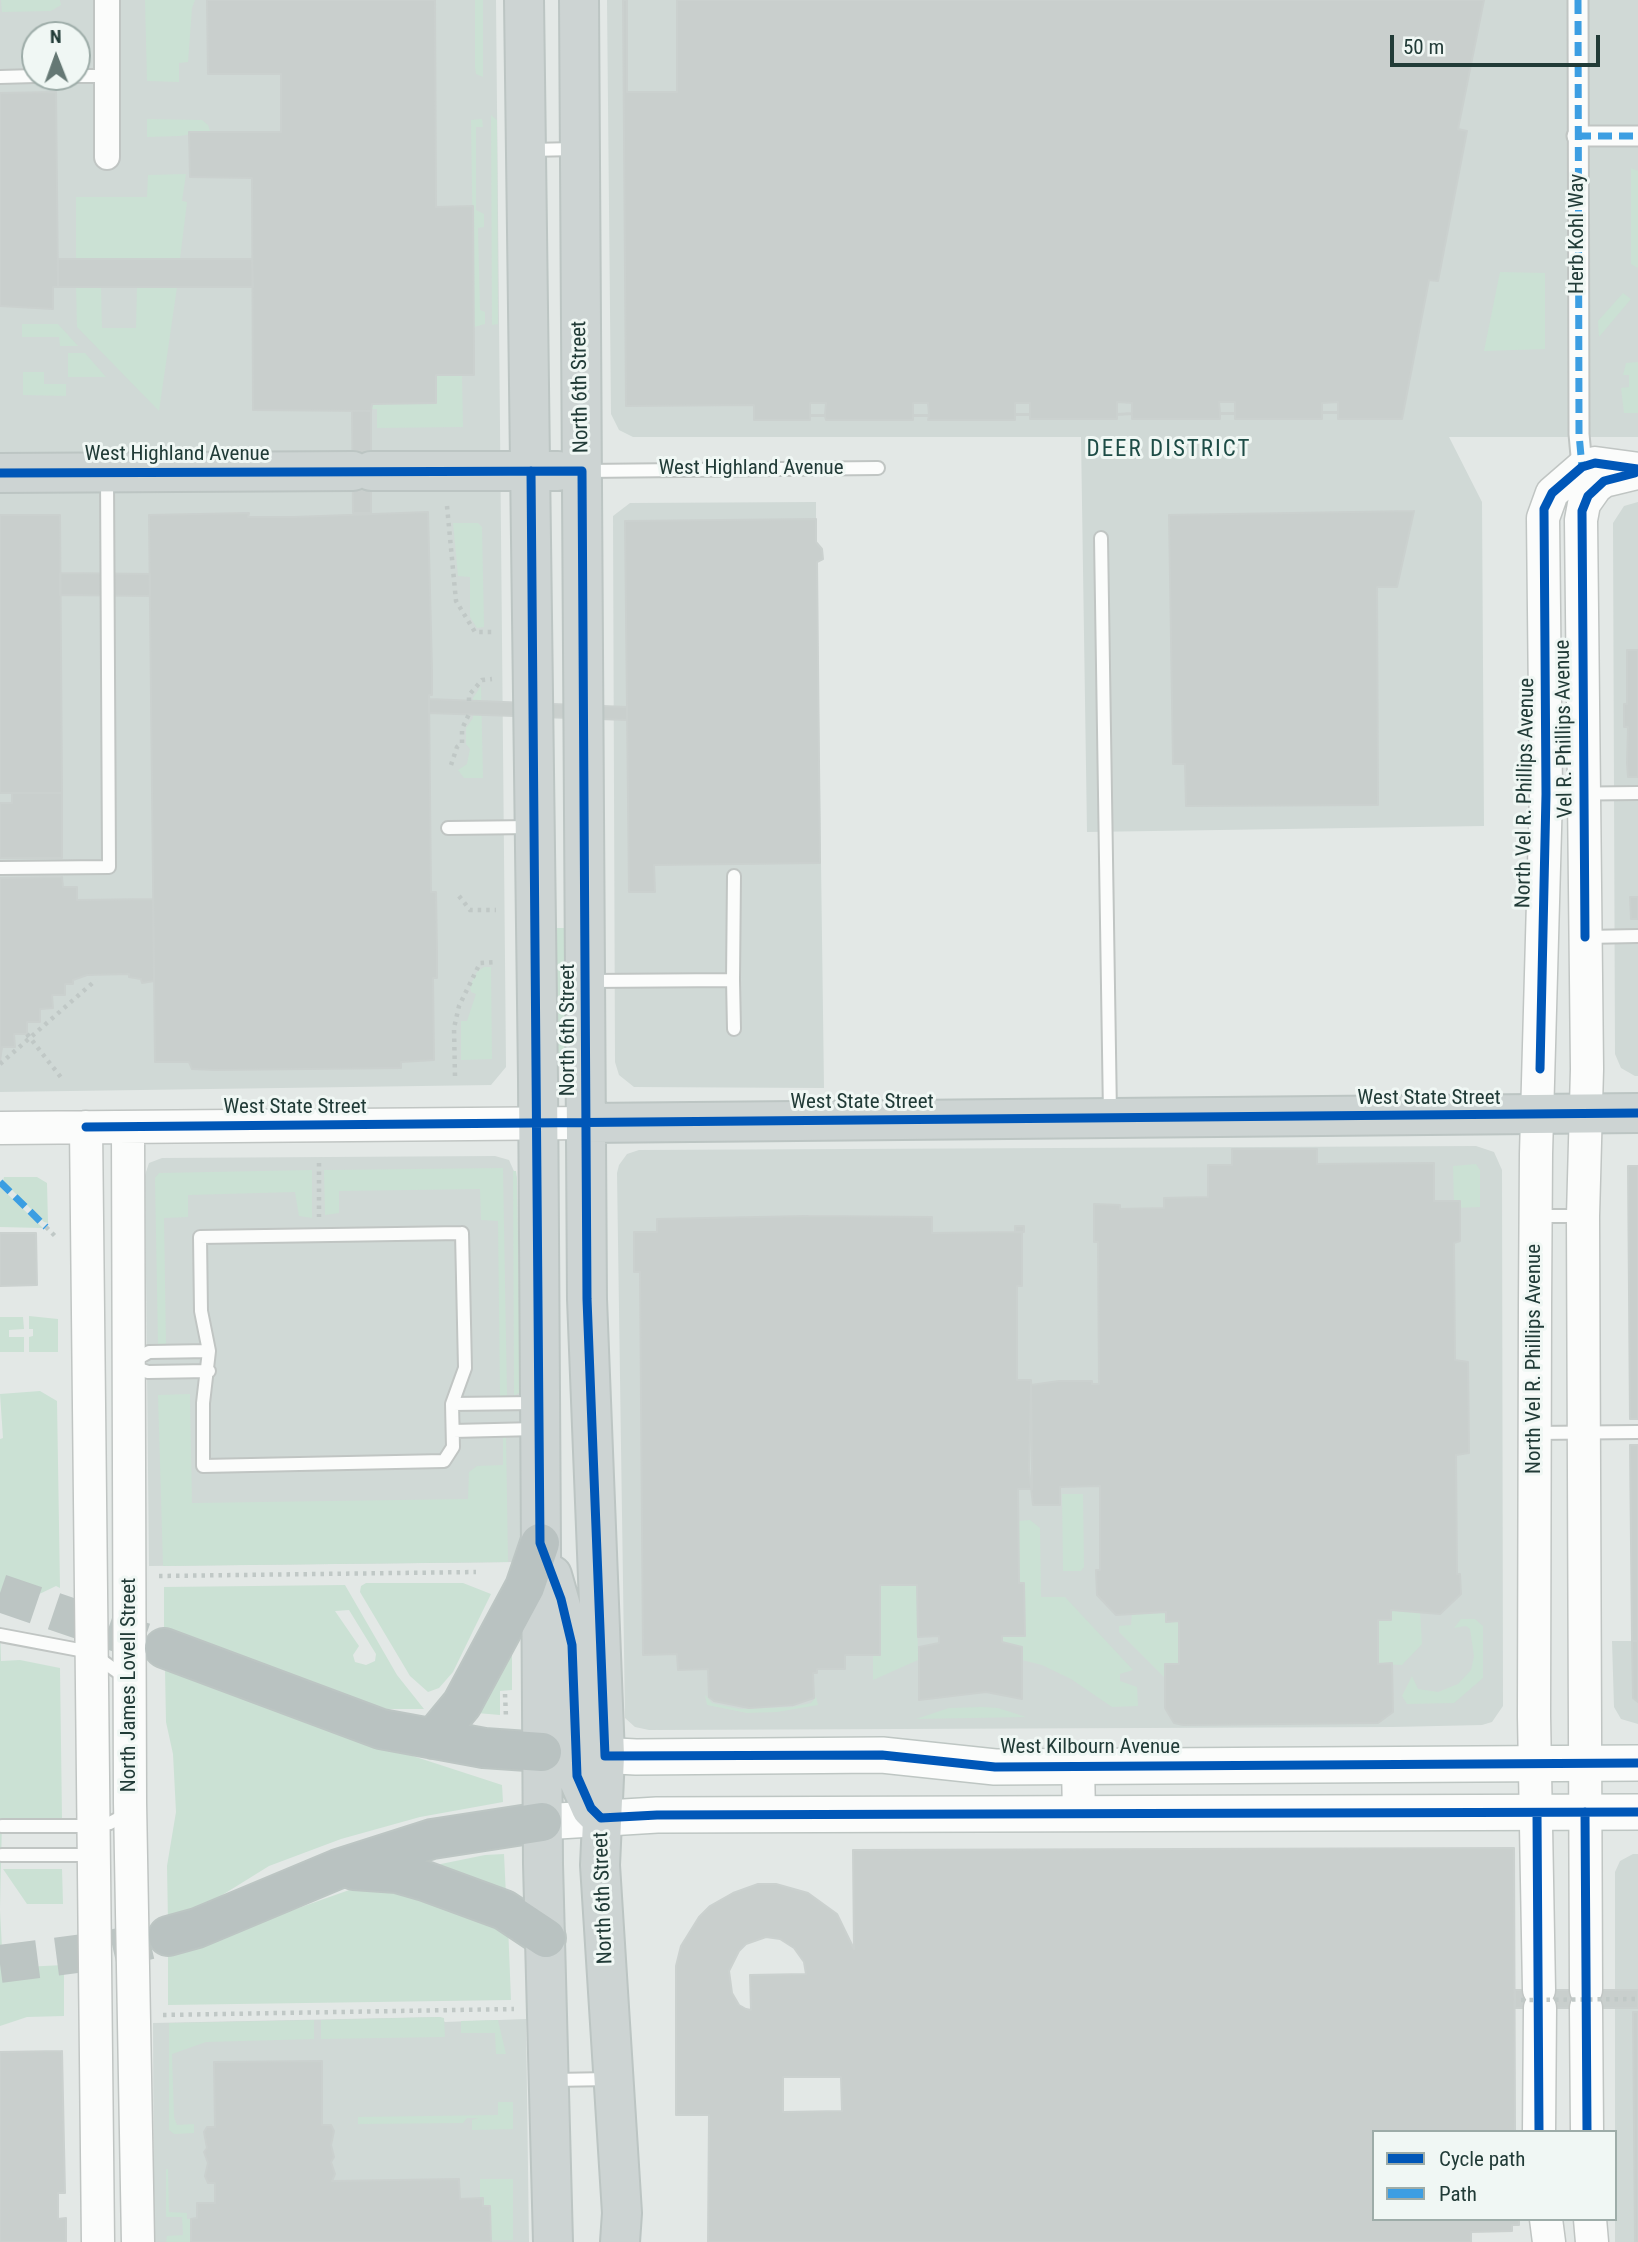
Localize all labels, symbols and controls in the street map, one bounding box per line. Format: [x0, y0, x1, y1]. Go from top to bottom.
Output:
north arrow [21, 21, 91, 91]
scale bar [1393, 21, 1603, 65]
text: N [50, 25, 62, 48]
text: 50 m [1403, 35, 1444, 59]
street label: Herb Kohl Way [1565, 174, 1591, 294]
street label: North 6th Street [567, 321, 595, 453]
district label: DEER DISTRICT [1088, 436, 1250, 464]
street label: West Highland Avenue [84, 442, 270, 468]
street label: West Highland Avenue [658, 456, 844, 482]
street label: Vel R. Phillips Avenue [1551, 640, 1579, 818]
street label: North Vel R. Phillips Avenue [1511, 678, 1541, 908]
street label: North 6th Street [556, 964, 582, 1096]
street label: West State Street [1357, 1086, 1501, 1112]
street label: West State Street [790, 1090, 934, 1116]
street label: West State Street [223, 1095, 367, 1121]
street label: North Vel R. Phillips Avenue [1522, 1244, 1548, 1474]
street label: North James Lovell Street [117, 1578, 143, 1792]
street label: West Kilbourn Avenue [1000, 1735, 1180, 1761]
street label: North 6th Street [589, 1831, 619, 1965]
legend [1372, 2130, 1617, 2221]
text: Cycle path [1439, 2147, 1525, 2171]
text: Path [1439, 2182, 1477, 2206]

